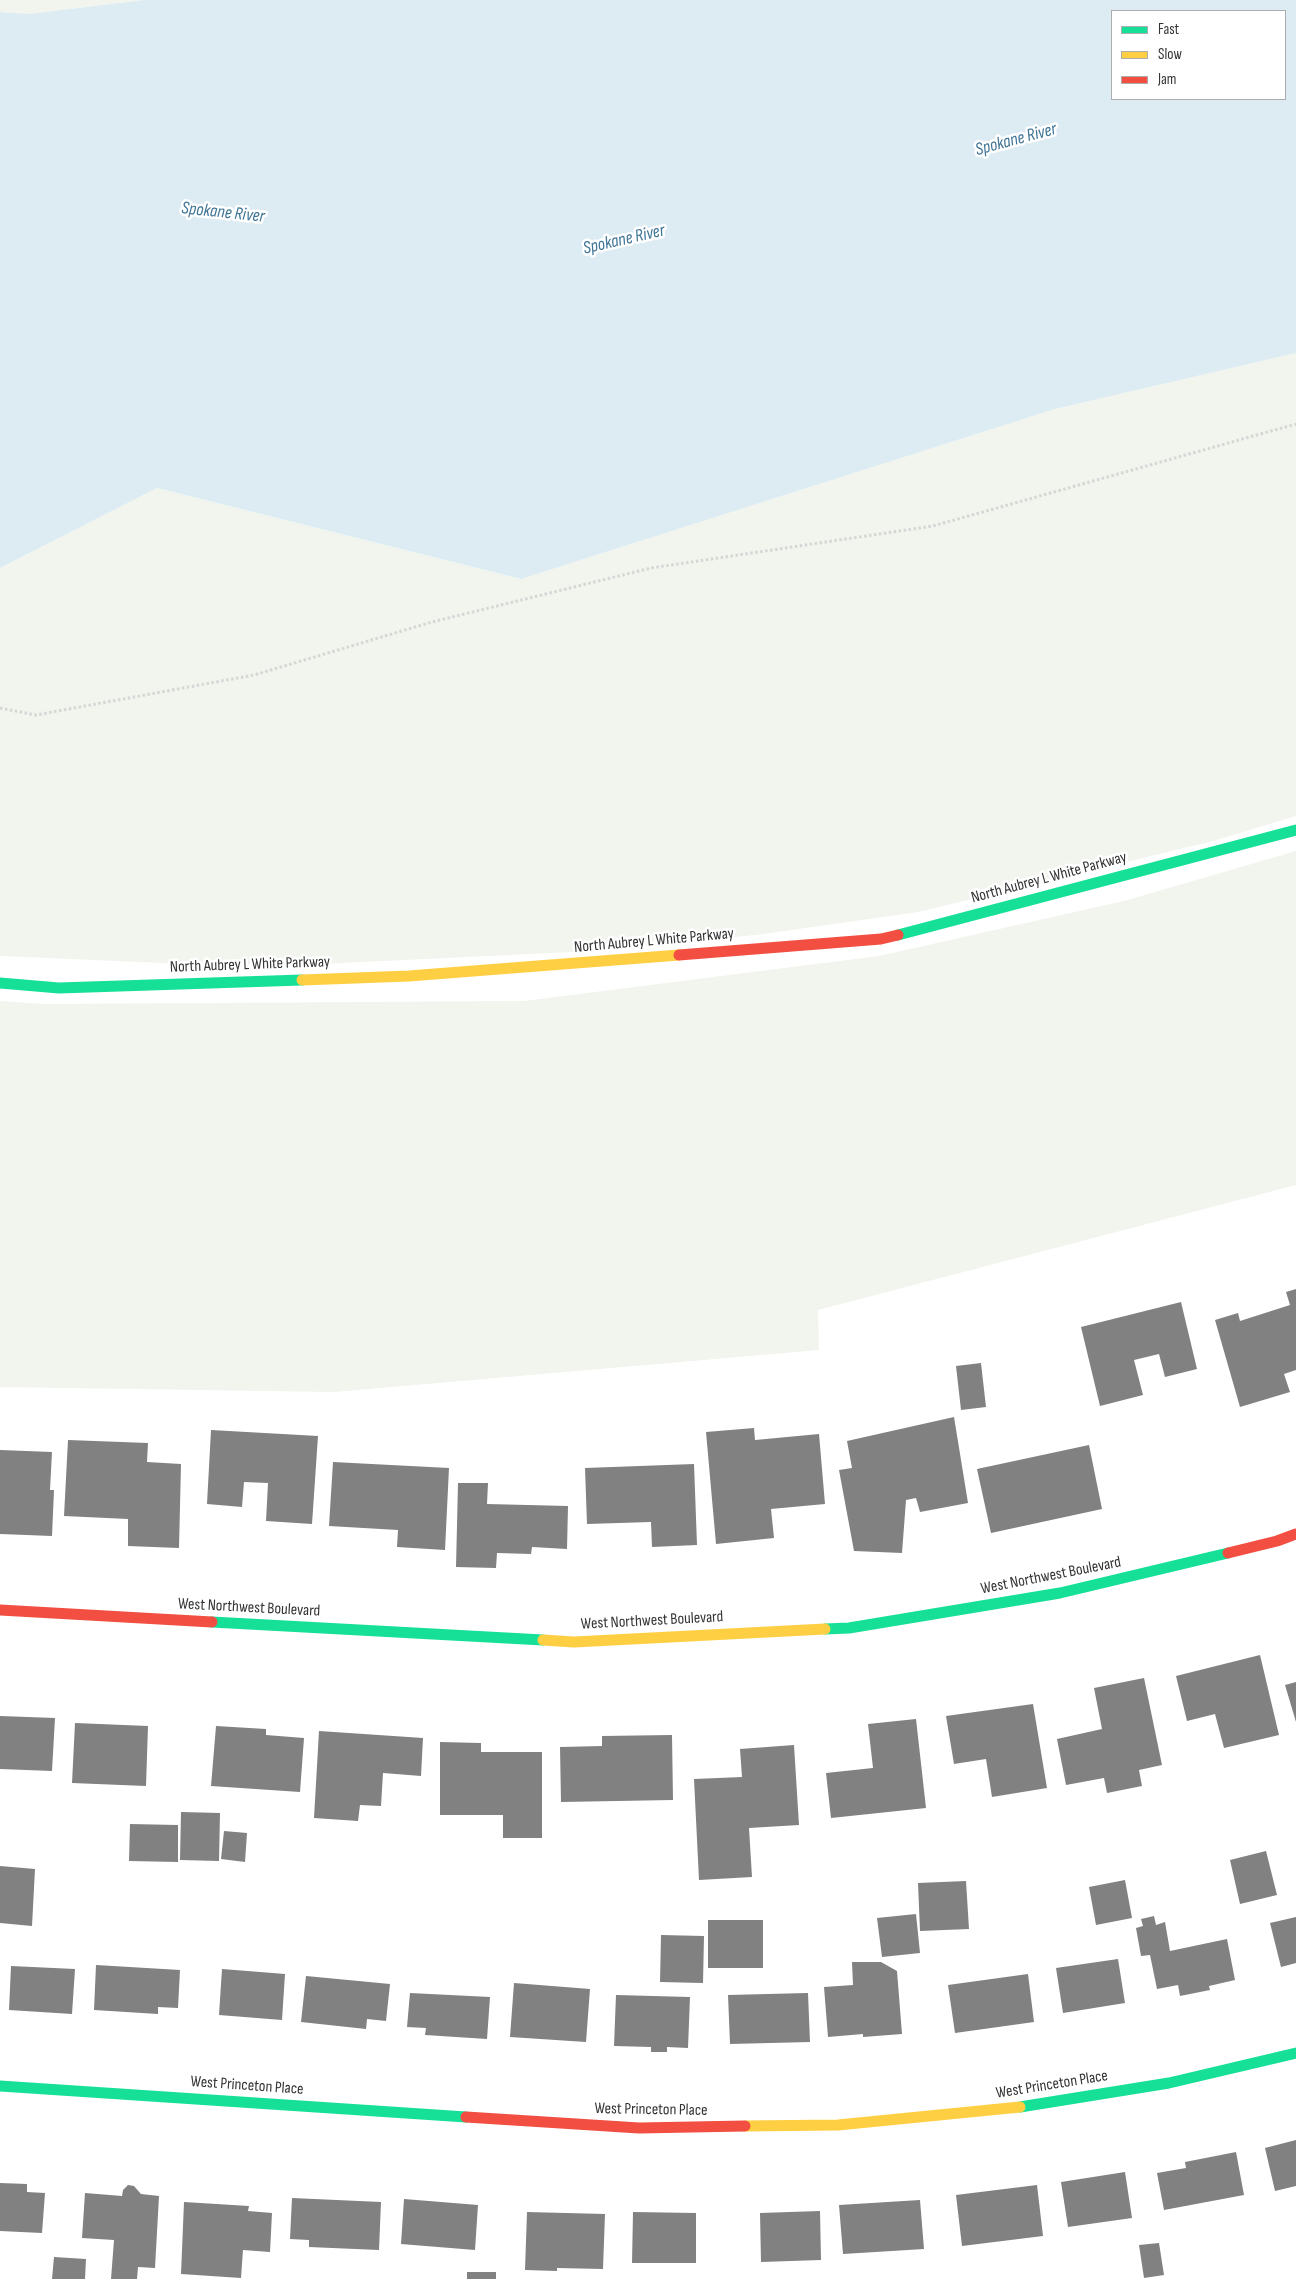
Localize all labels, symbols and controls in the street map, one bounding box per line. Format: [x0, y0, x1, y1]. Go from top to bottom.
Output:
legend [1111, 10, 1286, 100]
text: Fast [1158, 20, 1179, 39]
text: Slow [1158, 45, 1182, 64]
text: Jam [1158, 70, 1176, 89]
water label: Spokane River [973, 119, 1059, 161]
water label: Spokane River [180, 198, 266, 228]
water label: Spokane River [581, 220, 667, 260]
street label: North Aubrey L White Parkway [969, 848, 1129, 908]
street label: North Aubrey L White Parkway [573, 924, 735, 958]
street label: North Aubrey L White Parkway [170, 953, 330, 977]
street label: West Northwest Boulevard [979, 1553, 1123, 1599]
street label: West Northwest Boulevard [177, 1595, 321, 1621]
street label: West Northwest Boulevard [580, 1608, 724, 1634]
street label: West Princeton Place [995, 2067, 1109, 2103]
street label: West Princeton Place [190, 2072, 304, 2100]
street label: West Princeton Place [594, 2099, 708, 2121]

